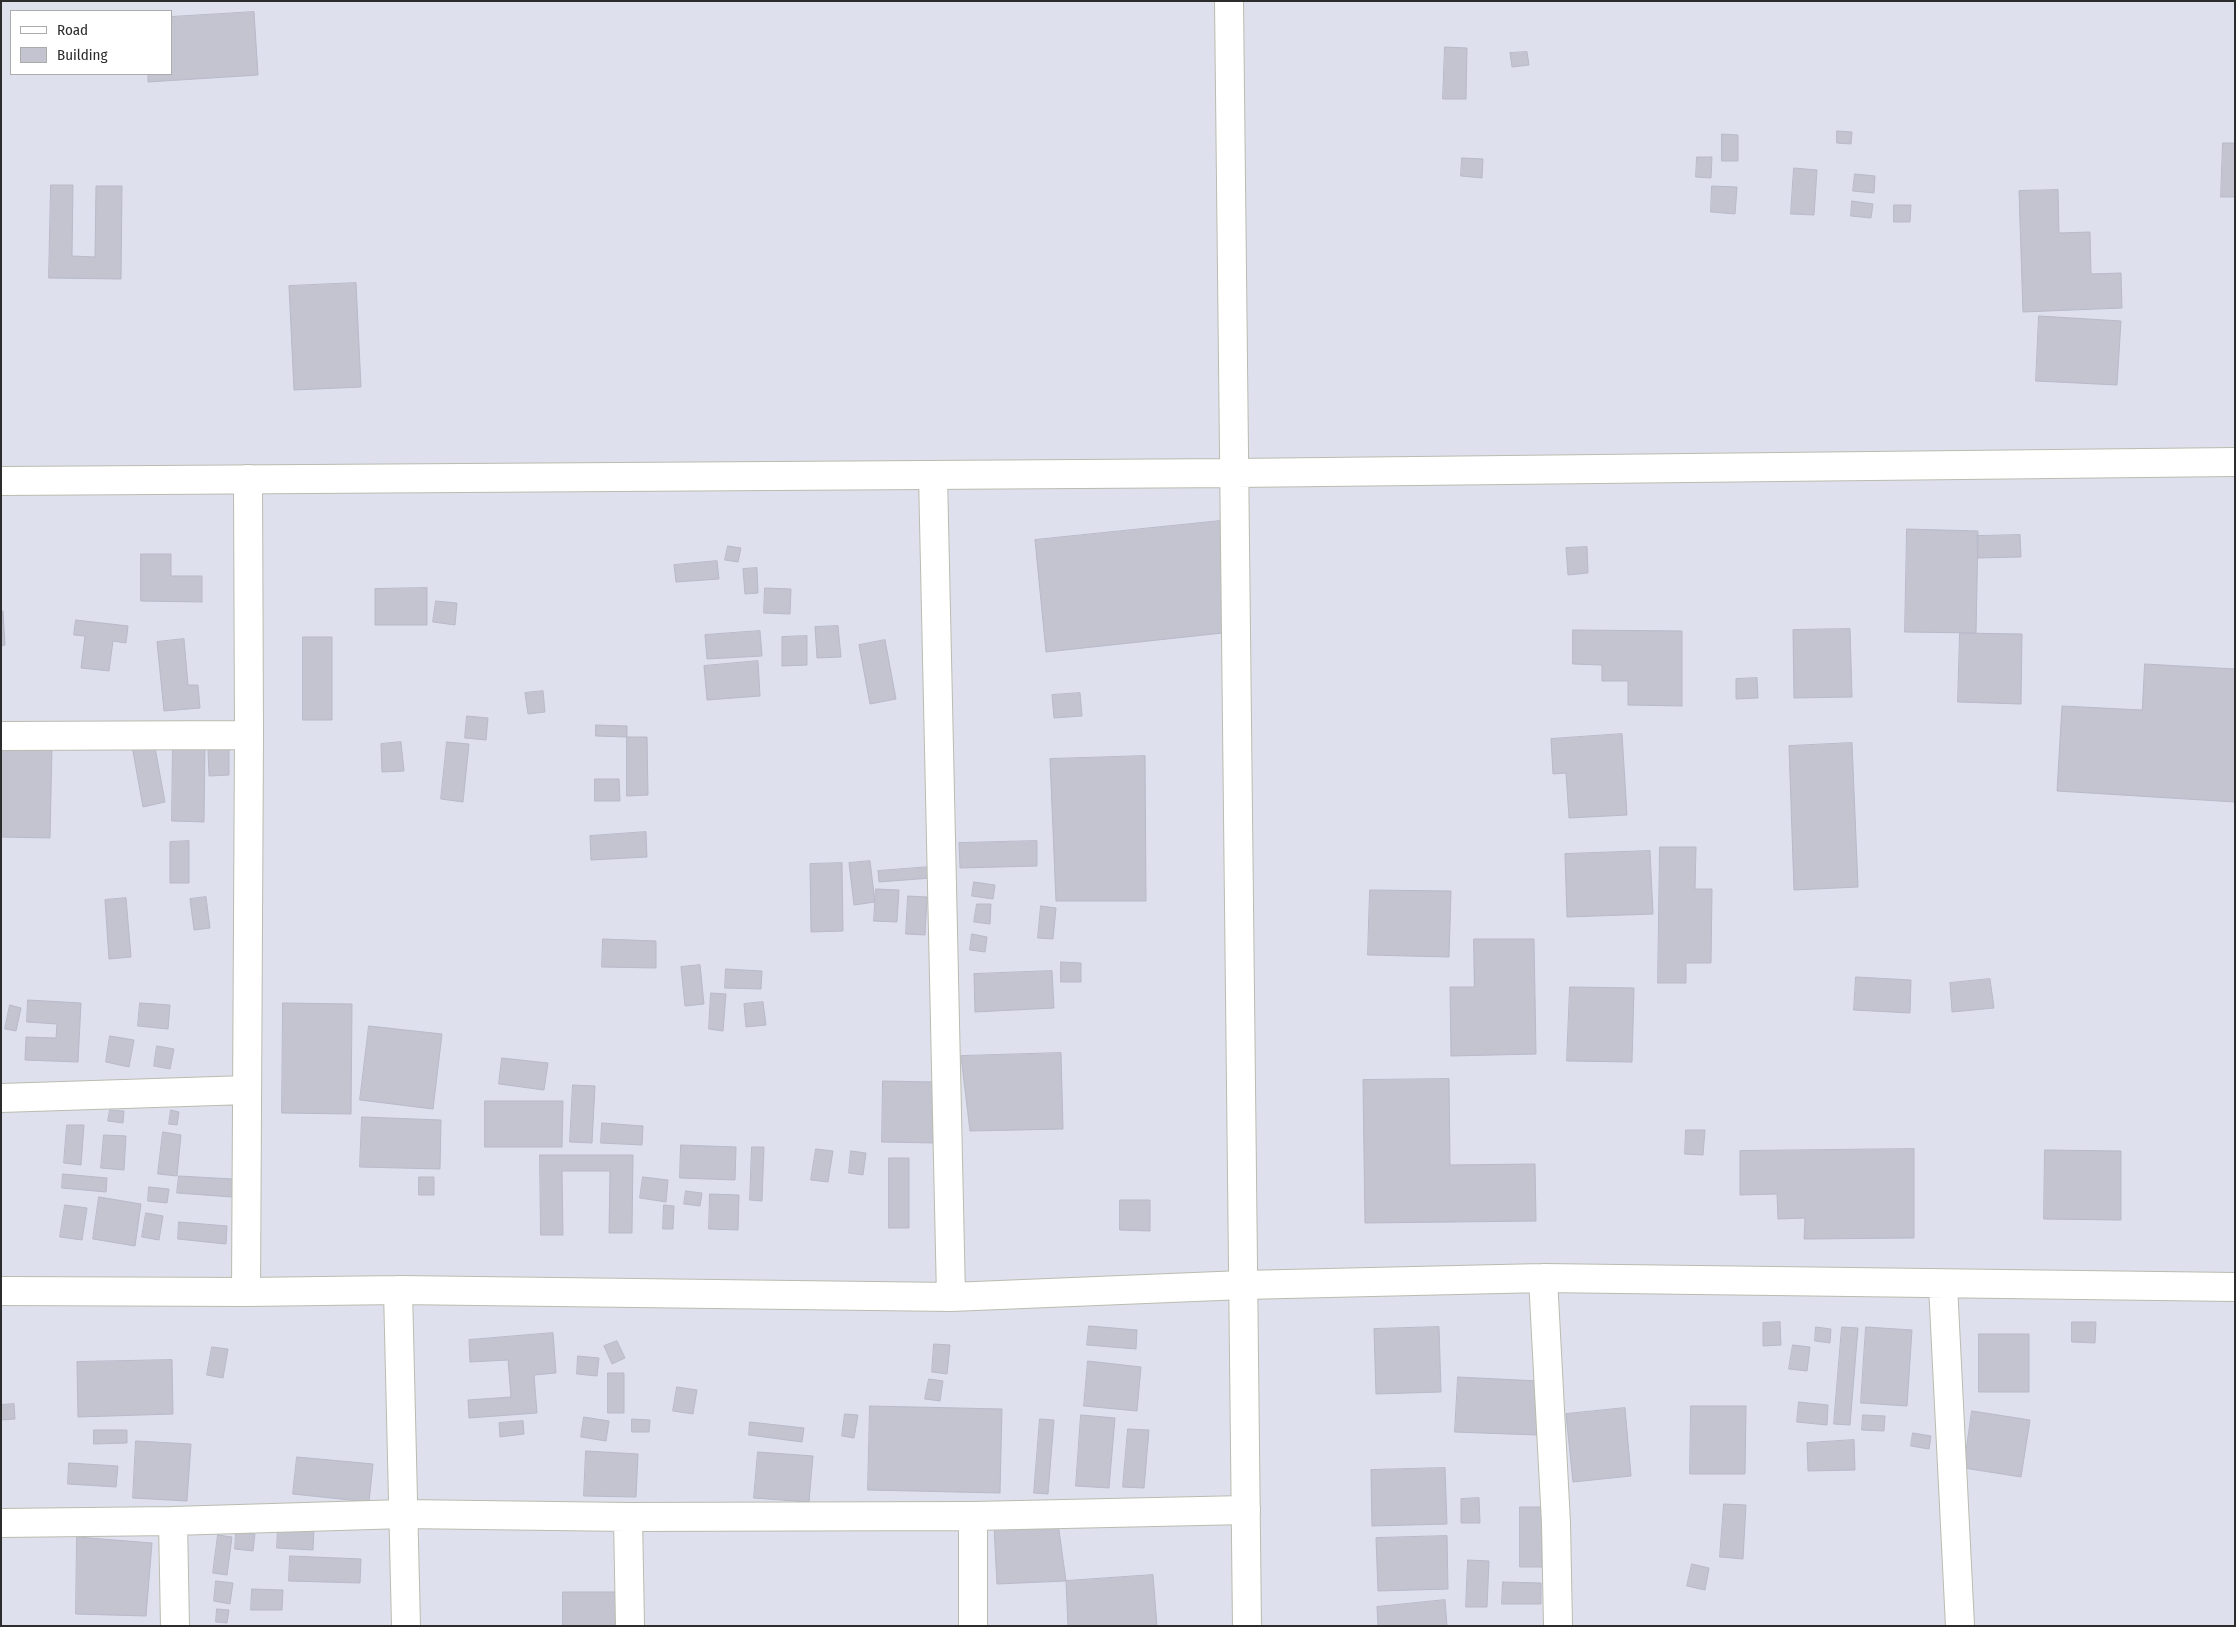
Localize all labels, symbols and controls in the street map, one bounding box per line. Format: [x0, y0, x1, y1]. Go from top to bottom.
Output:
legend [10, 10, 172, 75]
text: Road [57, 21, 88, 39]
text: Building [57, 46, 108, 64]

